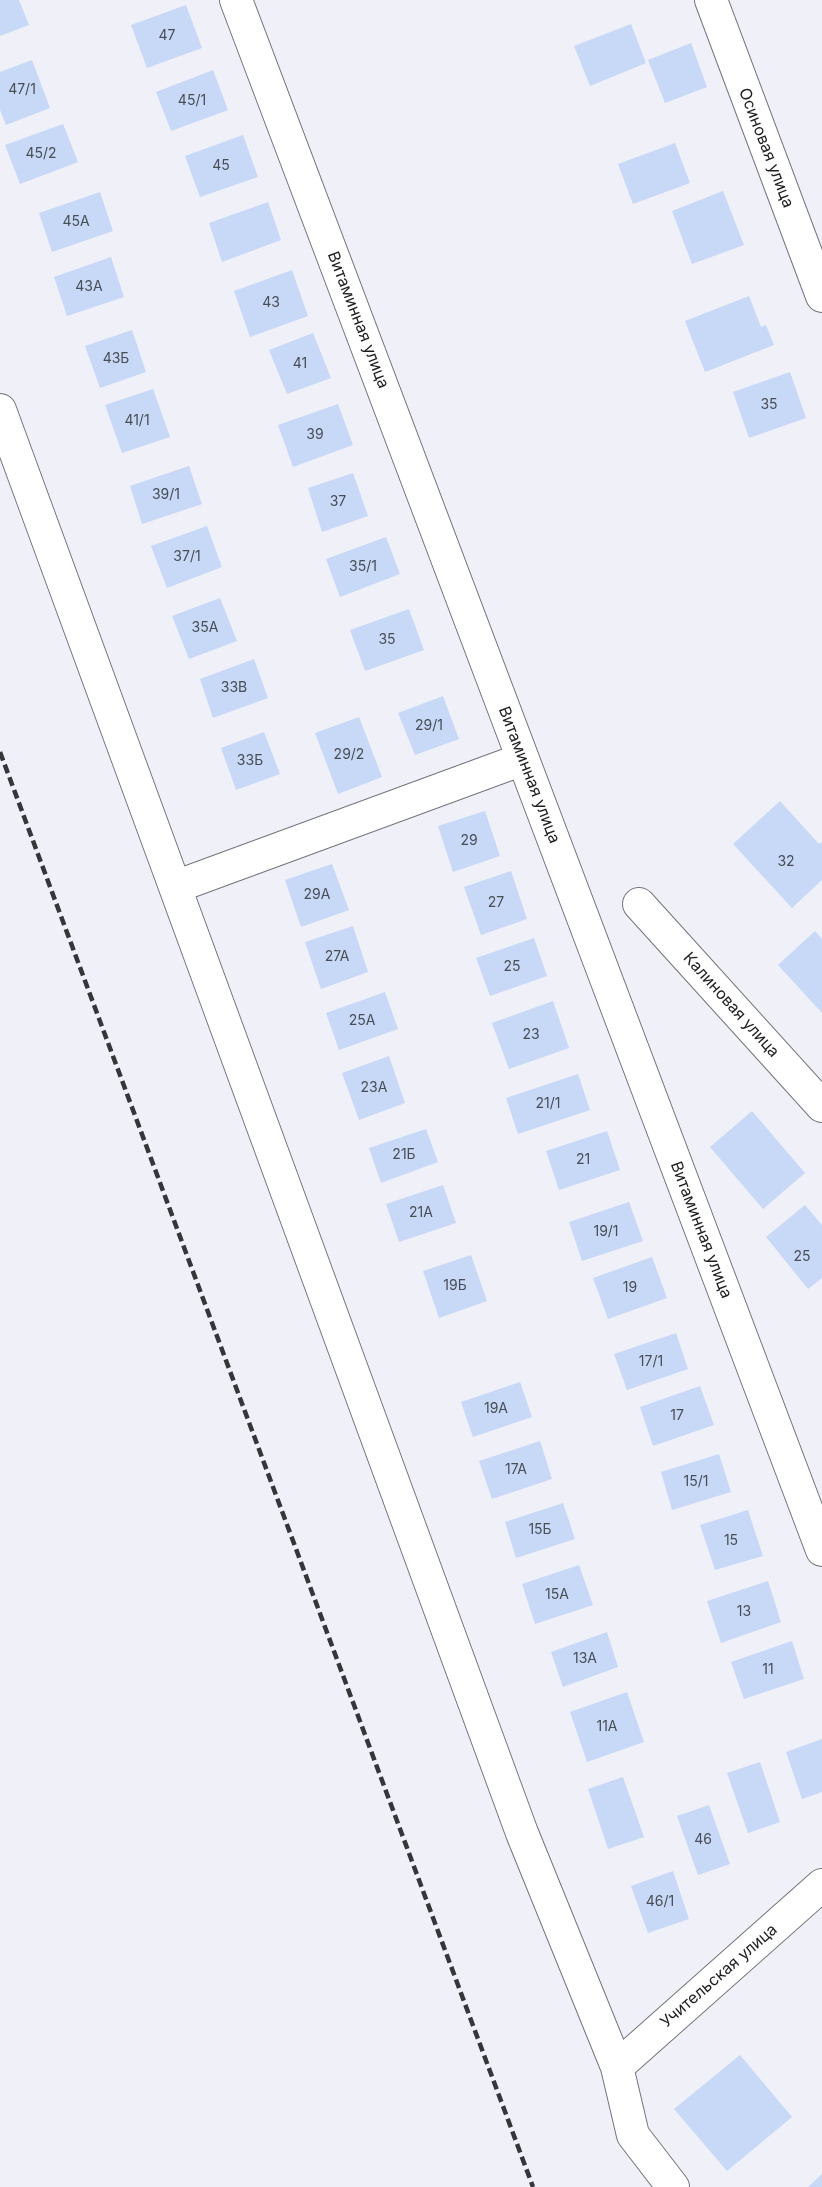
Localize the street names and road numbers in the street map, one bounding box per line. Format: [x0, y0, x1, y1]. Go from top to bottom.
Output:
street label: Осиновая улица [734, 85, 798, 211]
street label: Витаминная улица [323, 249, 393, 391]
street label: Витаминная улица [494, 704, 564, 846]
street label: Калиновая улица [679, 949, 783, 1061]
street label: Витаминная улица [666, 1159, 736, 1301]
street label: Учительская улица [657, 1920, 781, 2032]

